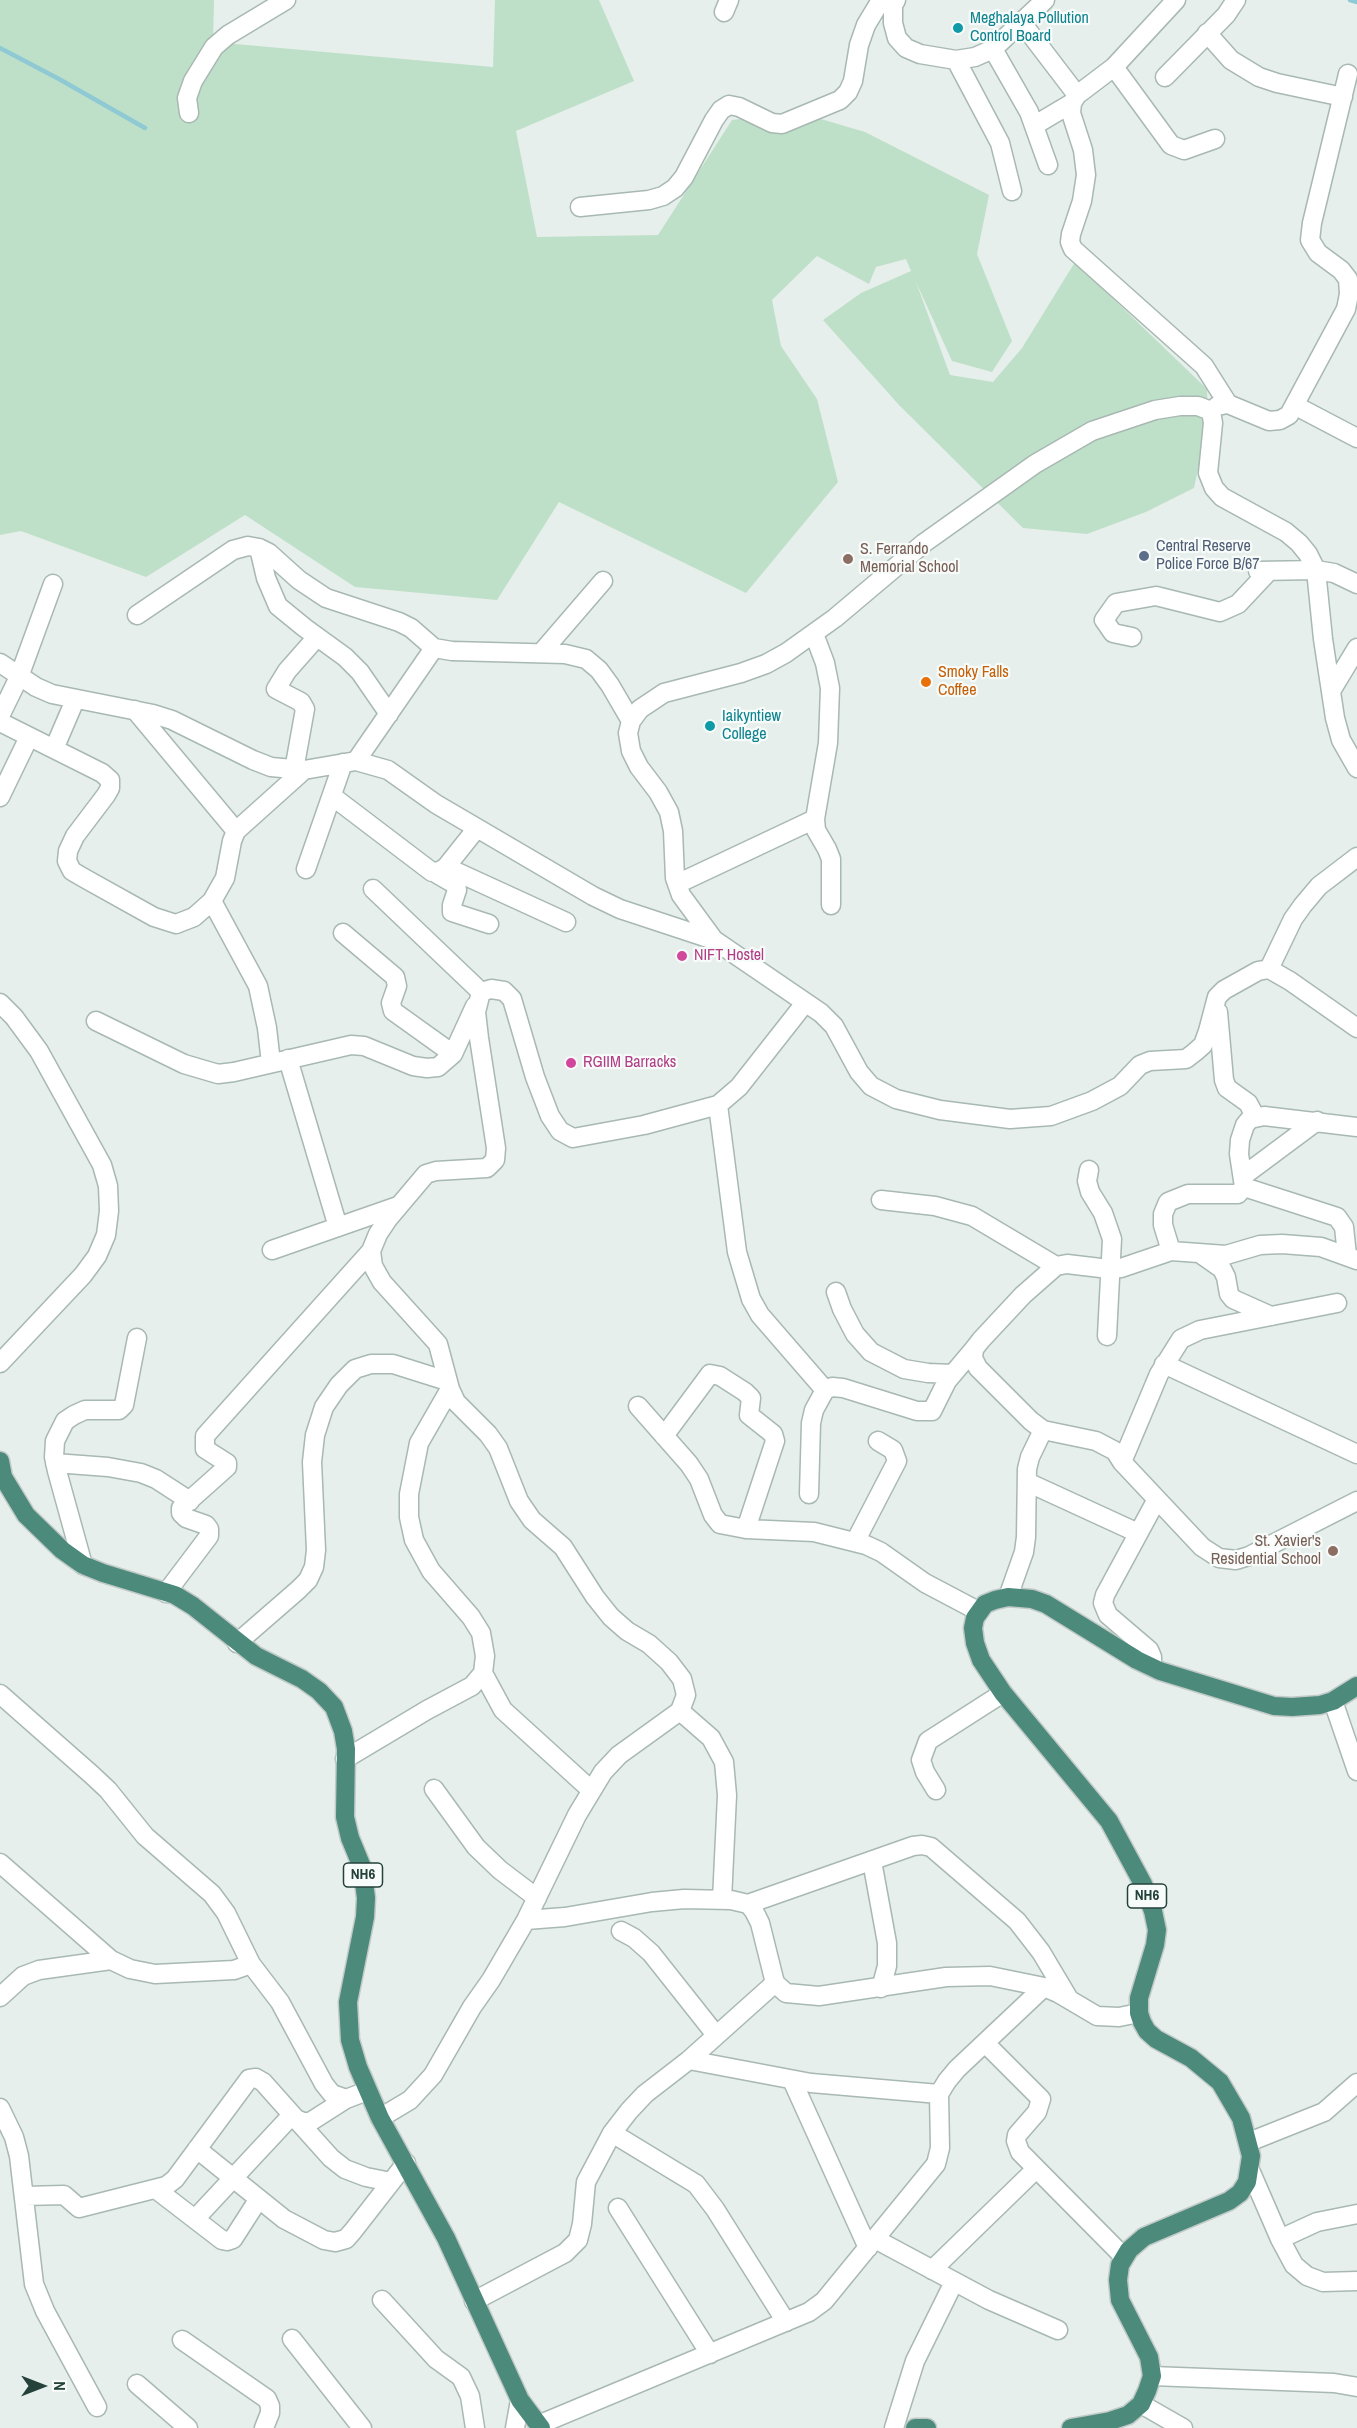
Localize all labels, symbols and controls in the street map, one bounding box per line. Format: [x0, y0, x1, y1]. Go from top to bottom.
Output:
place label: Meghalaya Pollution Control Board [970, 9, 1089, 47]
marker: Meghalaya Pollution Control Board [951, 21, 965, 35]
place label: Central Reserve Police Force B/67 [1156, 537, 1260, 575]
place label: S. Ferrando Memorial School [860, 540, 958, 578]
marker: Central Reserve Police Force B/67 [1137, 549, 1151, 563]
marker: S. Ferrando Memorial School [841, 552, 855, 566]
place label: Smoky Falls Coffee [938, 663, 1009, 701]
marker: Smoky Falls Coffee [919, 675, 933, 689]
place label: Iaikyntiew College [722, 707, 781, 745]
marker: Iaikyntiew College [703, 719, 717, 733]
place label: NIFT Hostel [694, 946, 764, 966]
marker: NIFT Hostel [675, 949, 689, 963]
place label: RGIIM Barracks [583, 1053, 676, 1073]
marker: RGIIM Barracks [564, 1056, 578, 1070]
place label: St. Xavier's Residential School [1211, 1532, 1321, 1570]
marker: St. Xavier's Residential School [1326, 1544, 1340, 1558]
road number: NH6 [344, 1863, 382, 1887]
road number: NH6 [1128, 1884, 1166, 1908]
north arrow [12, 2356, 72, 2416]
text: N [49, 2381, 71, 2391]

